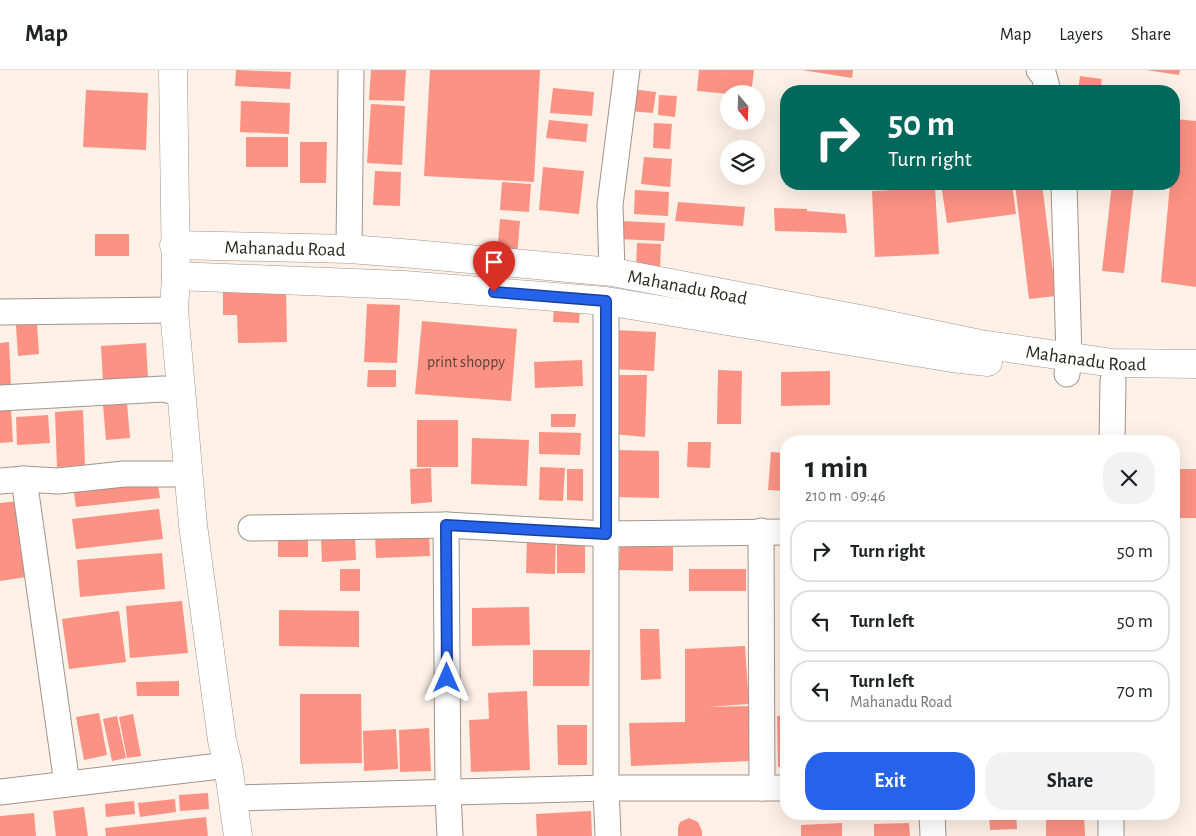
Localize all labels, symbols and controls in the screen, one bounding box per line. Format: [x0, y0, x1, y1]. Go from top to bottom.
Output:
text: Map [25, 22, 68, 46]
text: Map [1000, 26, 1031, 44]
text: Layers [1059, 26, 1103, 44]
text: Share [1131, 26, 1171, 44]
north arrow [720, 85, 765, 130]
map controls [720, 85, 765, 185]
icon: right [805, 105, 870, 170]
text: 50 m [888, 107, 955, 142]
button: layers [720, 140, 765, 185]
text: Turn right [888, 148, 972, 170]
street label: Mahanadu Road [224, 238, 346, 260]
pin [473, 241, 515, 292]
icon: arrive [480, 248, 508, 276]
street label: Mahanadu Road [626, 267, 749, 308]
street label: Mahanadu Road [1024, 343, 1146, 374]
house number: print shoppy [427, 354, 505, 371]
button: close [1103, 452, 1155, 504]
text: 1 min [805, 453, 868, 483]
text: 210 m · 09:46 [805, 488, 885, 504]
icon: right [807, 537, 835, 565]
text: Turn right [850, 542, 925, 561]
text: 50 m [1117, 542, 1153, 561]
icon: left [807, 607, 835, 635]
text: Turn left [850, 612, 914, 631]
text: 50 m [1117, 612, 1153, 631]
position arrow [420, 651, 472, 703]
text: Turn left [850, 672, 914, 691]
icon: left [807, 677, 835, 705]
text: 70 m [1117, 682, 1153, 701]
text: Mahanadu Road [850, 694, 952, 710]
button: Exit [805, 752, 975, 810]
button: Share [985, 752, 1155, 810]

